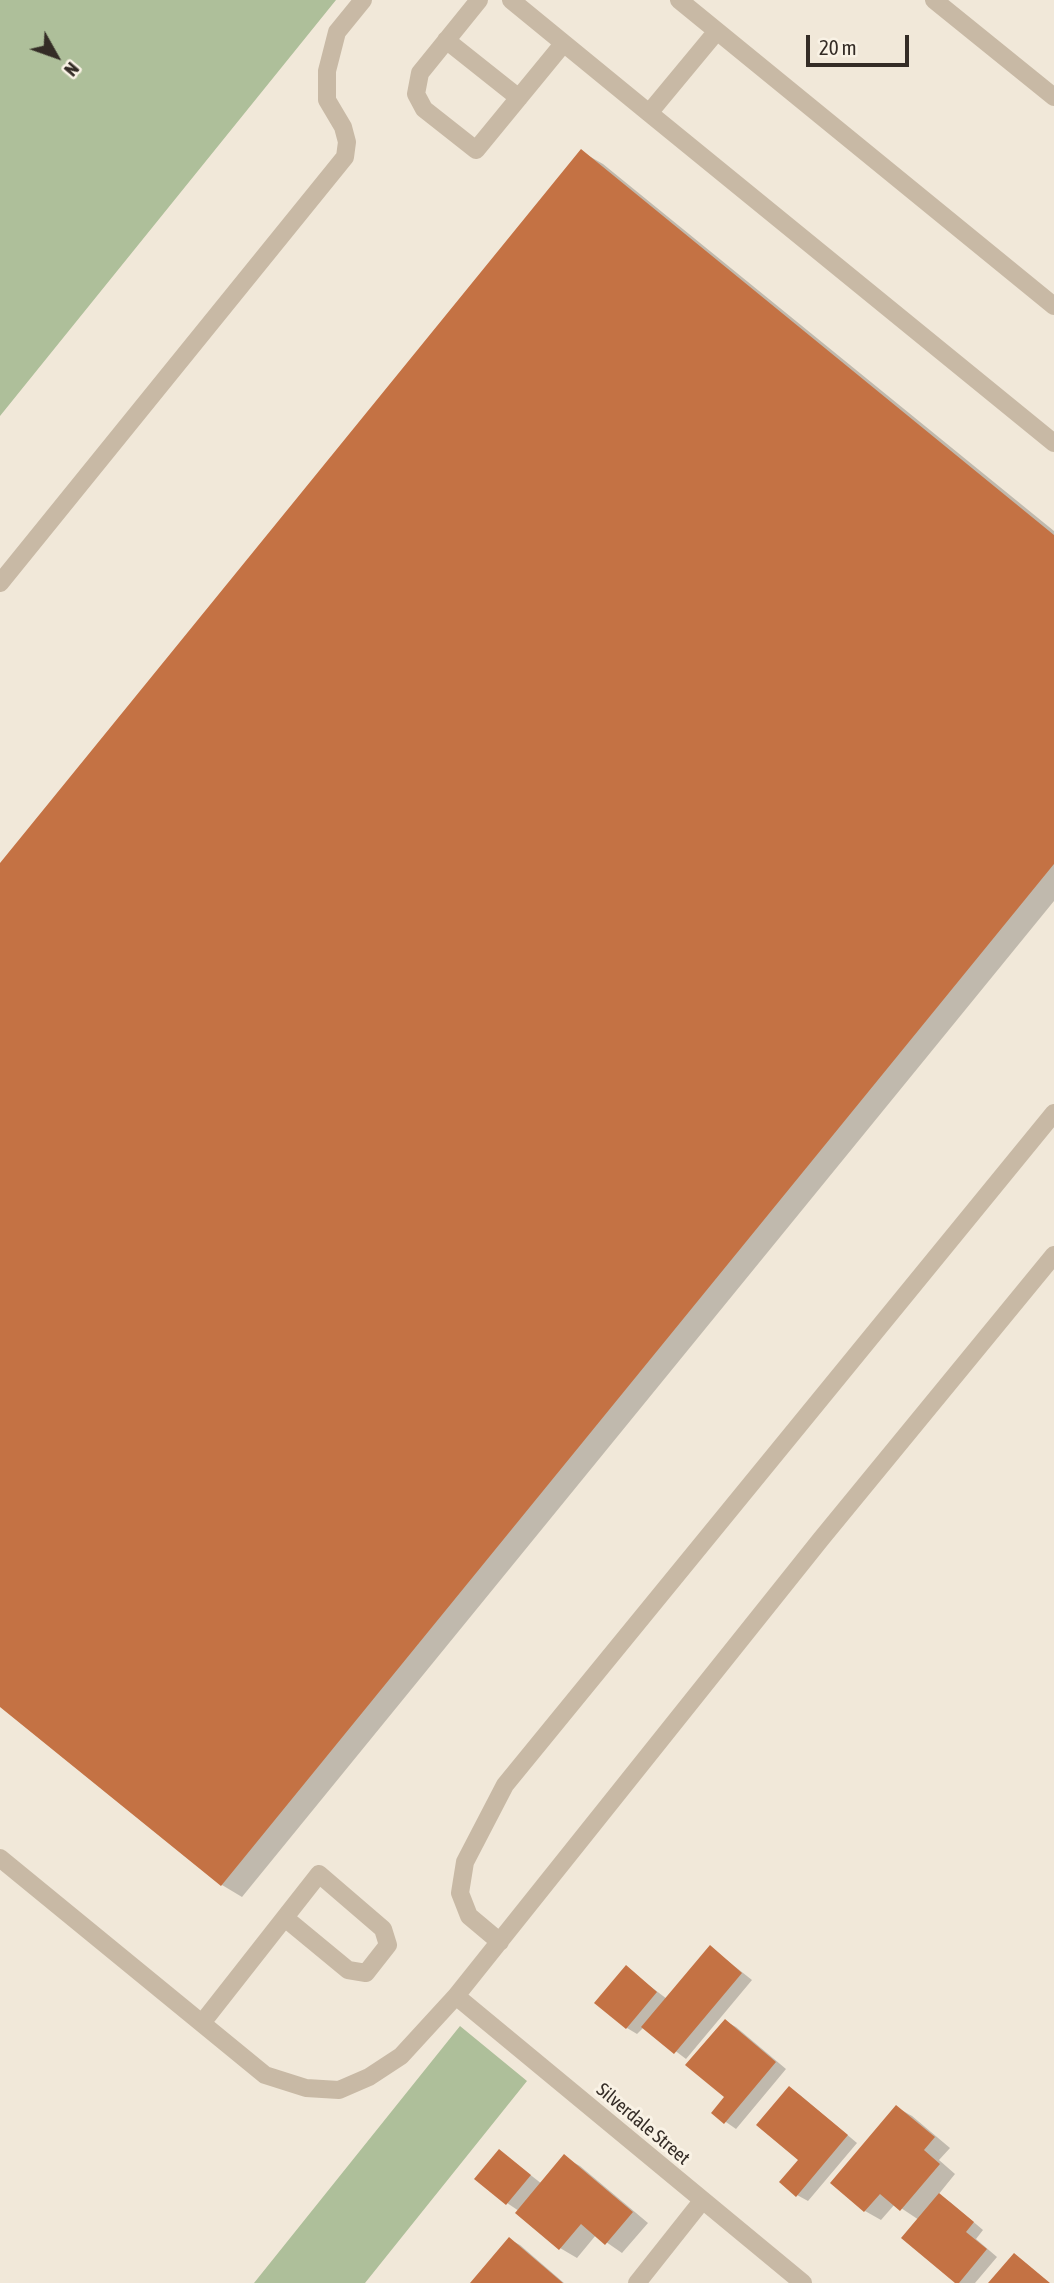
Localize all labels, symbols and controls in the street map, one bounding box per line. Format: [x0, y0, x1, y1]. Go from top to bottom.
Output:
north arrow [21, 21, 91, 91]
scale bar [809, 21, 912, 65]
text: 20 m [819, 35, 857, 59]
text: N [60, 58, 84, 81]
street label: Silverdale Street [592, 2078, 694, 2170]

